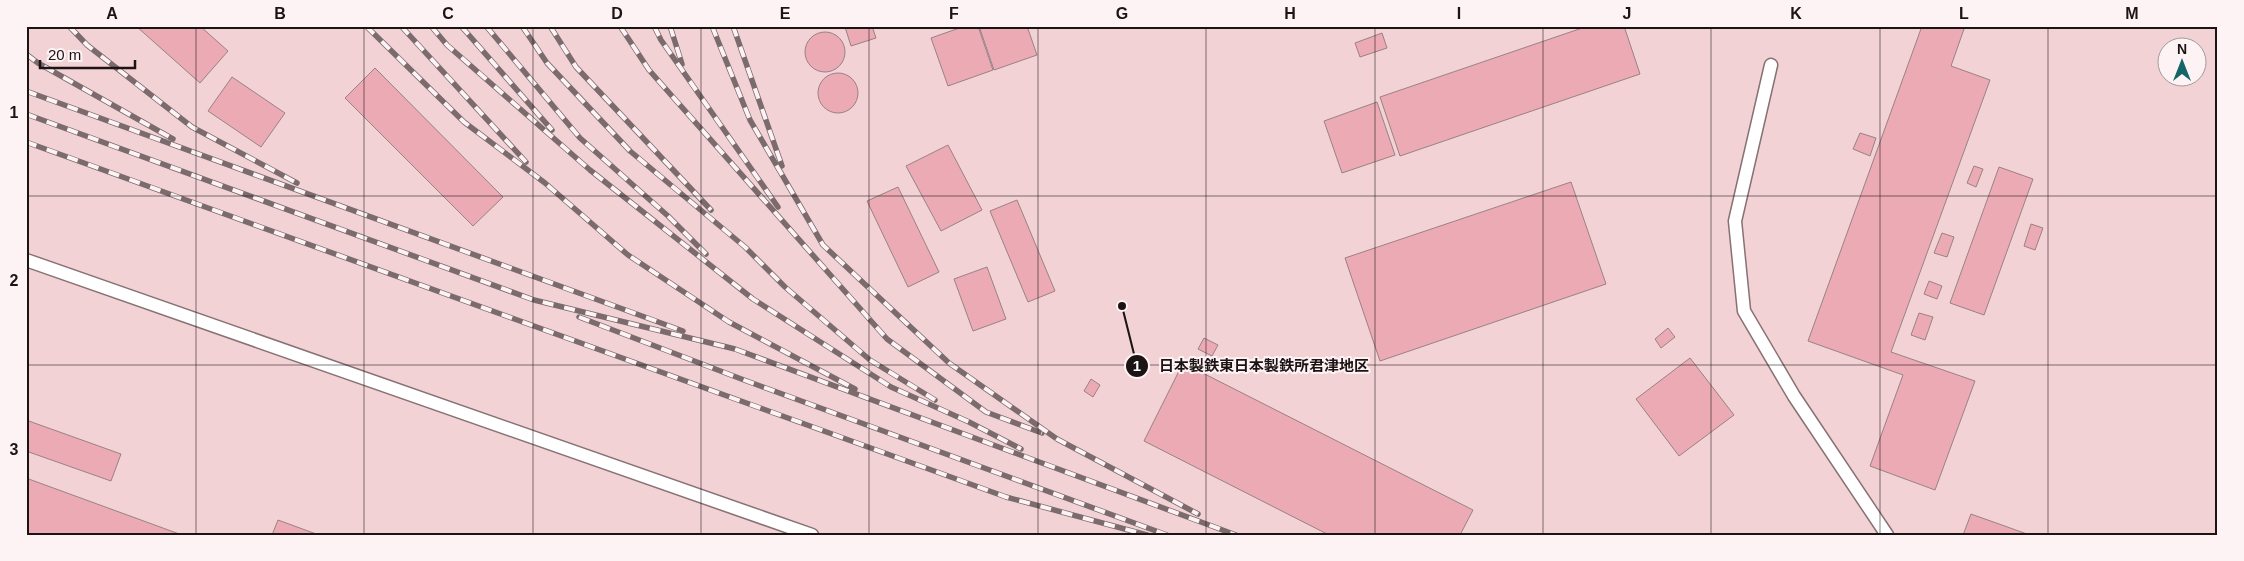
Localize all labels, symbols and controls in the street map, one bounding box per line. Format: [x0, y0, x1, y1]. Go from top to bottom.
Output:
text: A [106, 5, 118, 22]
text: B [274, 5, 286, 22]
text: C [442, 5, 454, 22]
text: D [611, 5, 623, 22]
text: E [780, 5, 791, 22]
text: F [949, 5, 959, 22]
text: G [1116, 5, 1128, 22]
text: H [1284, 5, 1296, 22]
text: I [1457, 5, 1461, 22]
text: J [1623, 5, 1631, 22]
text: K [1790, 5, 1802, 22]
text: L [1959, 5, 1969, 22]
text: M [2125, 5, 2139, 22]
scale bar [40, 38, 135, 70]
north arrow [2156, 38, 2206, 88]
text: N [2177, 41, 2187, 57]
text: 20 m [48, 46, 81, 63]
text: 1 [10, 104, 19, 121]
text: 2 [10, 272, 19, 289]
callout: 日本製鉄東日本製鉄所君津地区 [1124, 351, 1379, 381]
text: 1 [1133, 357, 1141, 374]
text: 日本製鉄東日本製鉄所君津地区 [1159, 357, 1369, 374]
text: 3 [10, 441, 19, 458]

